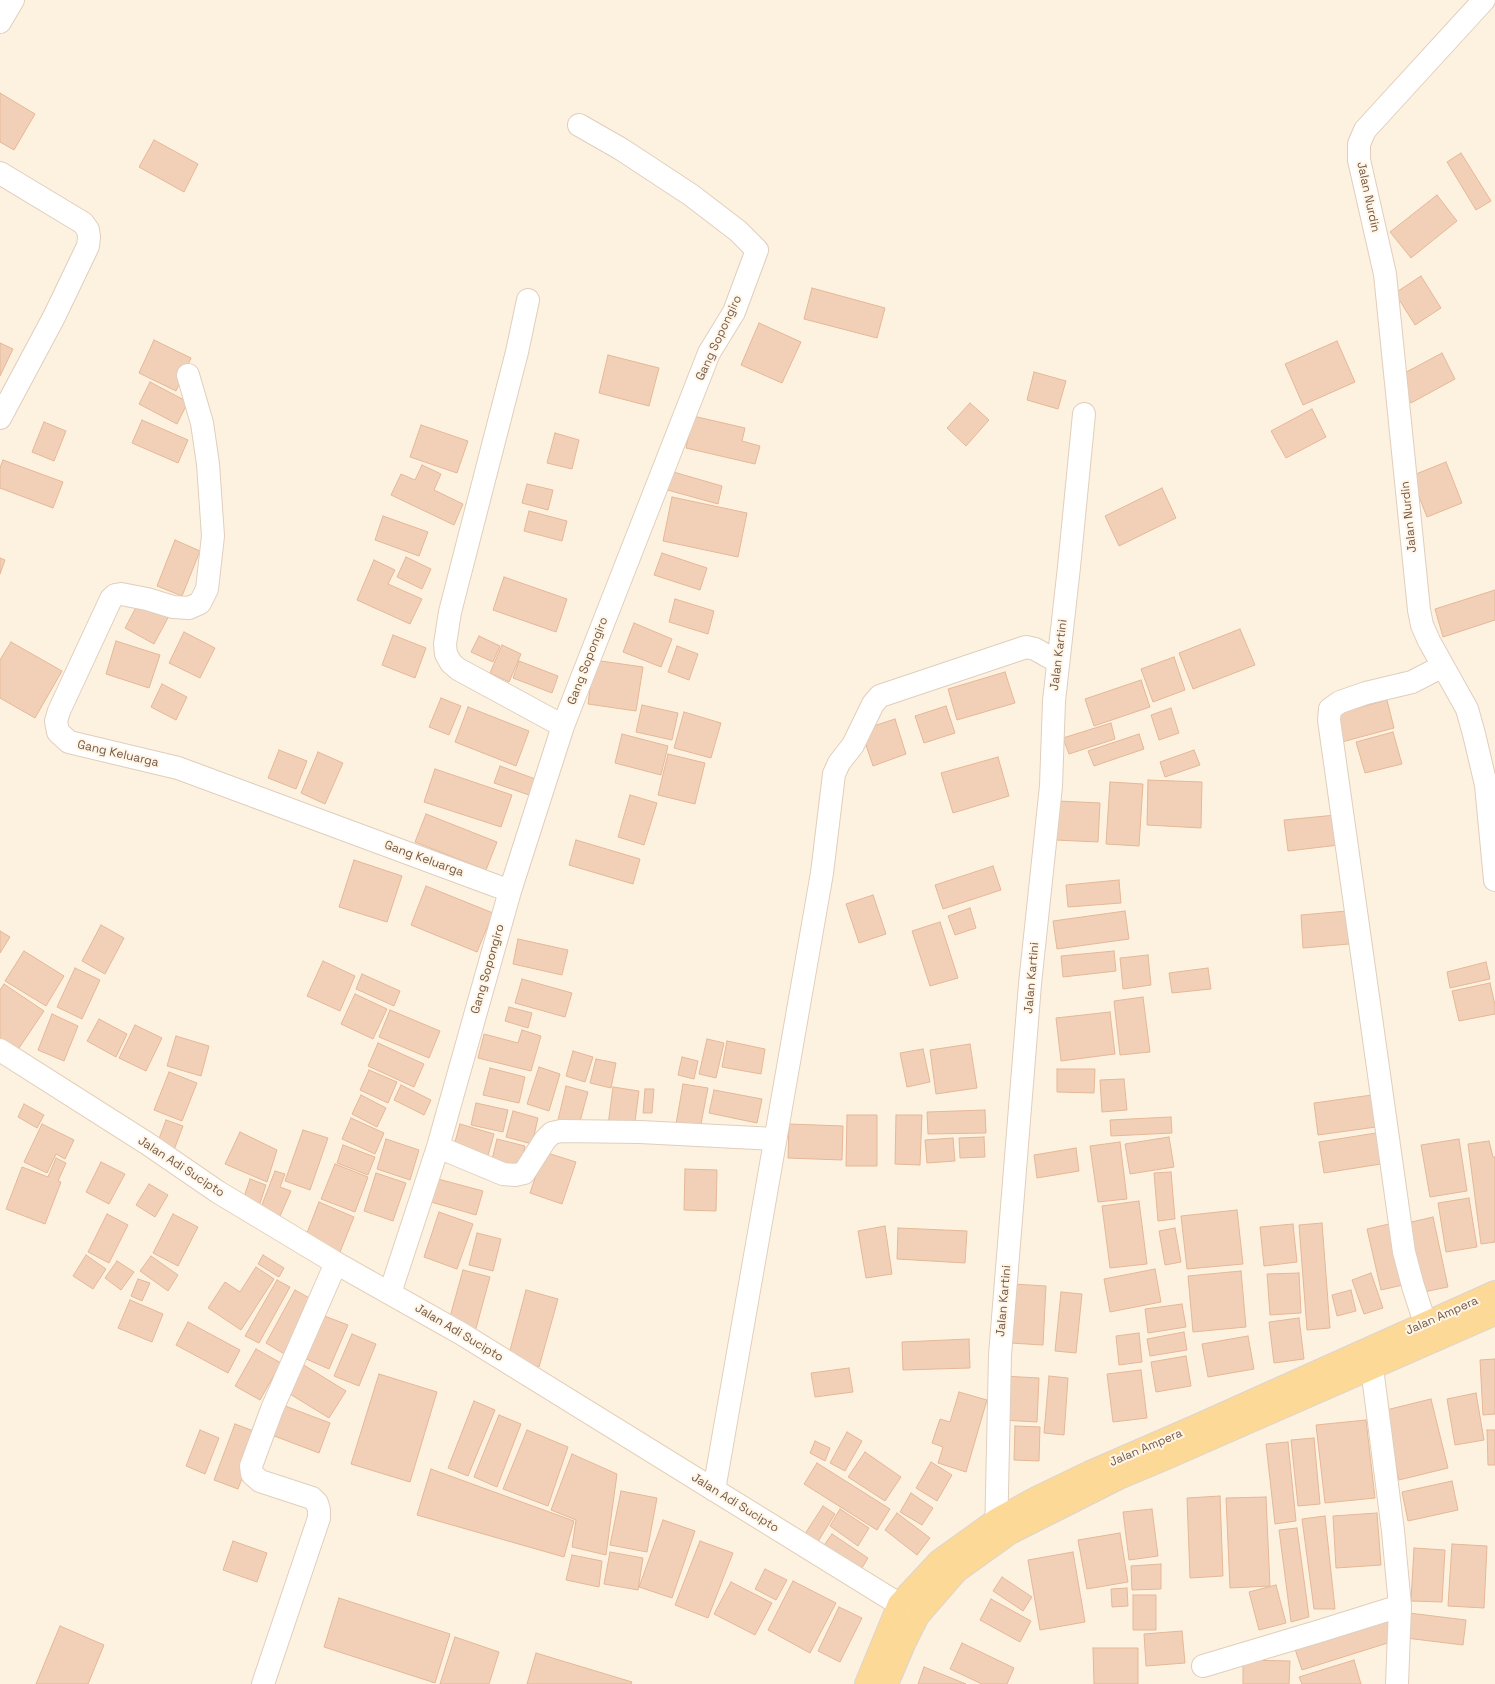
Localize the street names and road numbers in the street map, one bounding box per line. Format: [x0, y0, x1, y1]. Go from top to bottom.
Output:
street label: Jalan Nurdin [1354, 160, 1382, 234]
street label: Gang Sopongiro [693, 293, 745, 383]
street label: Jalan Nurdin [1398, 481, 1420, 553]
street label: Gang Sopongiro [565, 615, 611, 707]
street label: Jalan Kartini [1047, 619, 1071, 691]
street label: Gang Keluarga [76, 738, 160, 770]
street label: Gang Keluarga [382, 838, 466, 880]
street label: Gang Sopongiro [468, 923, 508, 1015]
street label: Jalan Kartini [1022, 942, 1042, 1014]
street label: Jalan Adi Sucipto [135, 1134, 227, 1200]
street label: Jalan Kartini [994, 1265, 1014, 1337]
street label: Jalan Ampera [1403, 1294, 1481, 1338]
street label: Jalan Adi Sucipto [412, 1301, 506, 1365]
street label: Jalan Ampera [1107, 1426, 1185, 1470]
street label: Jalan Adi Sucipto [689, 1470, 781, 1536]

